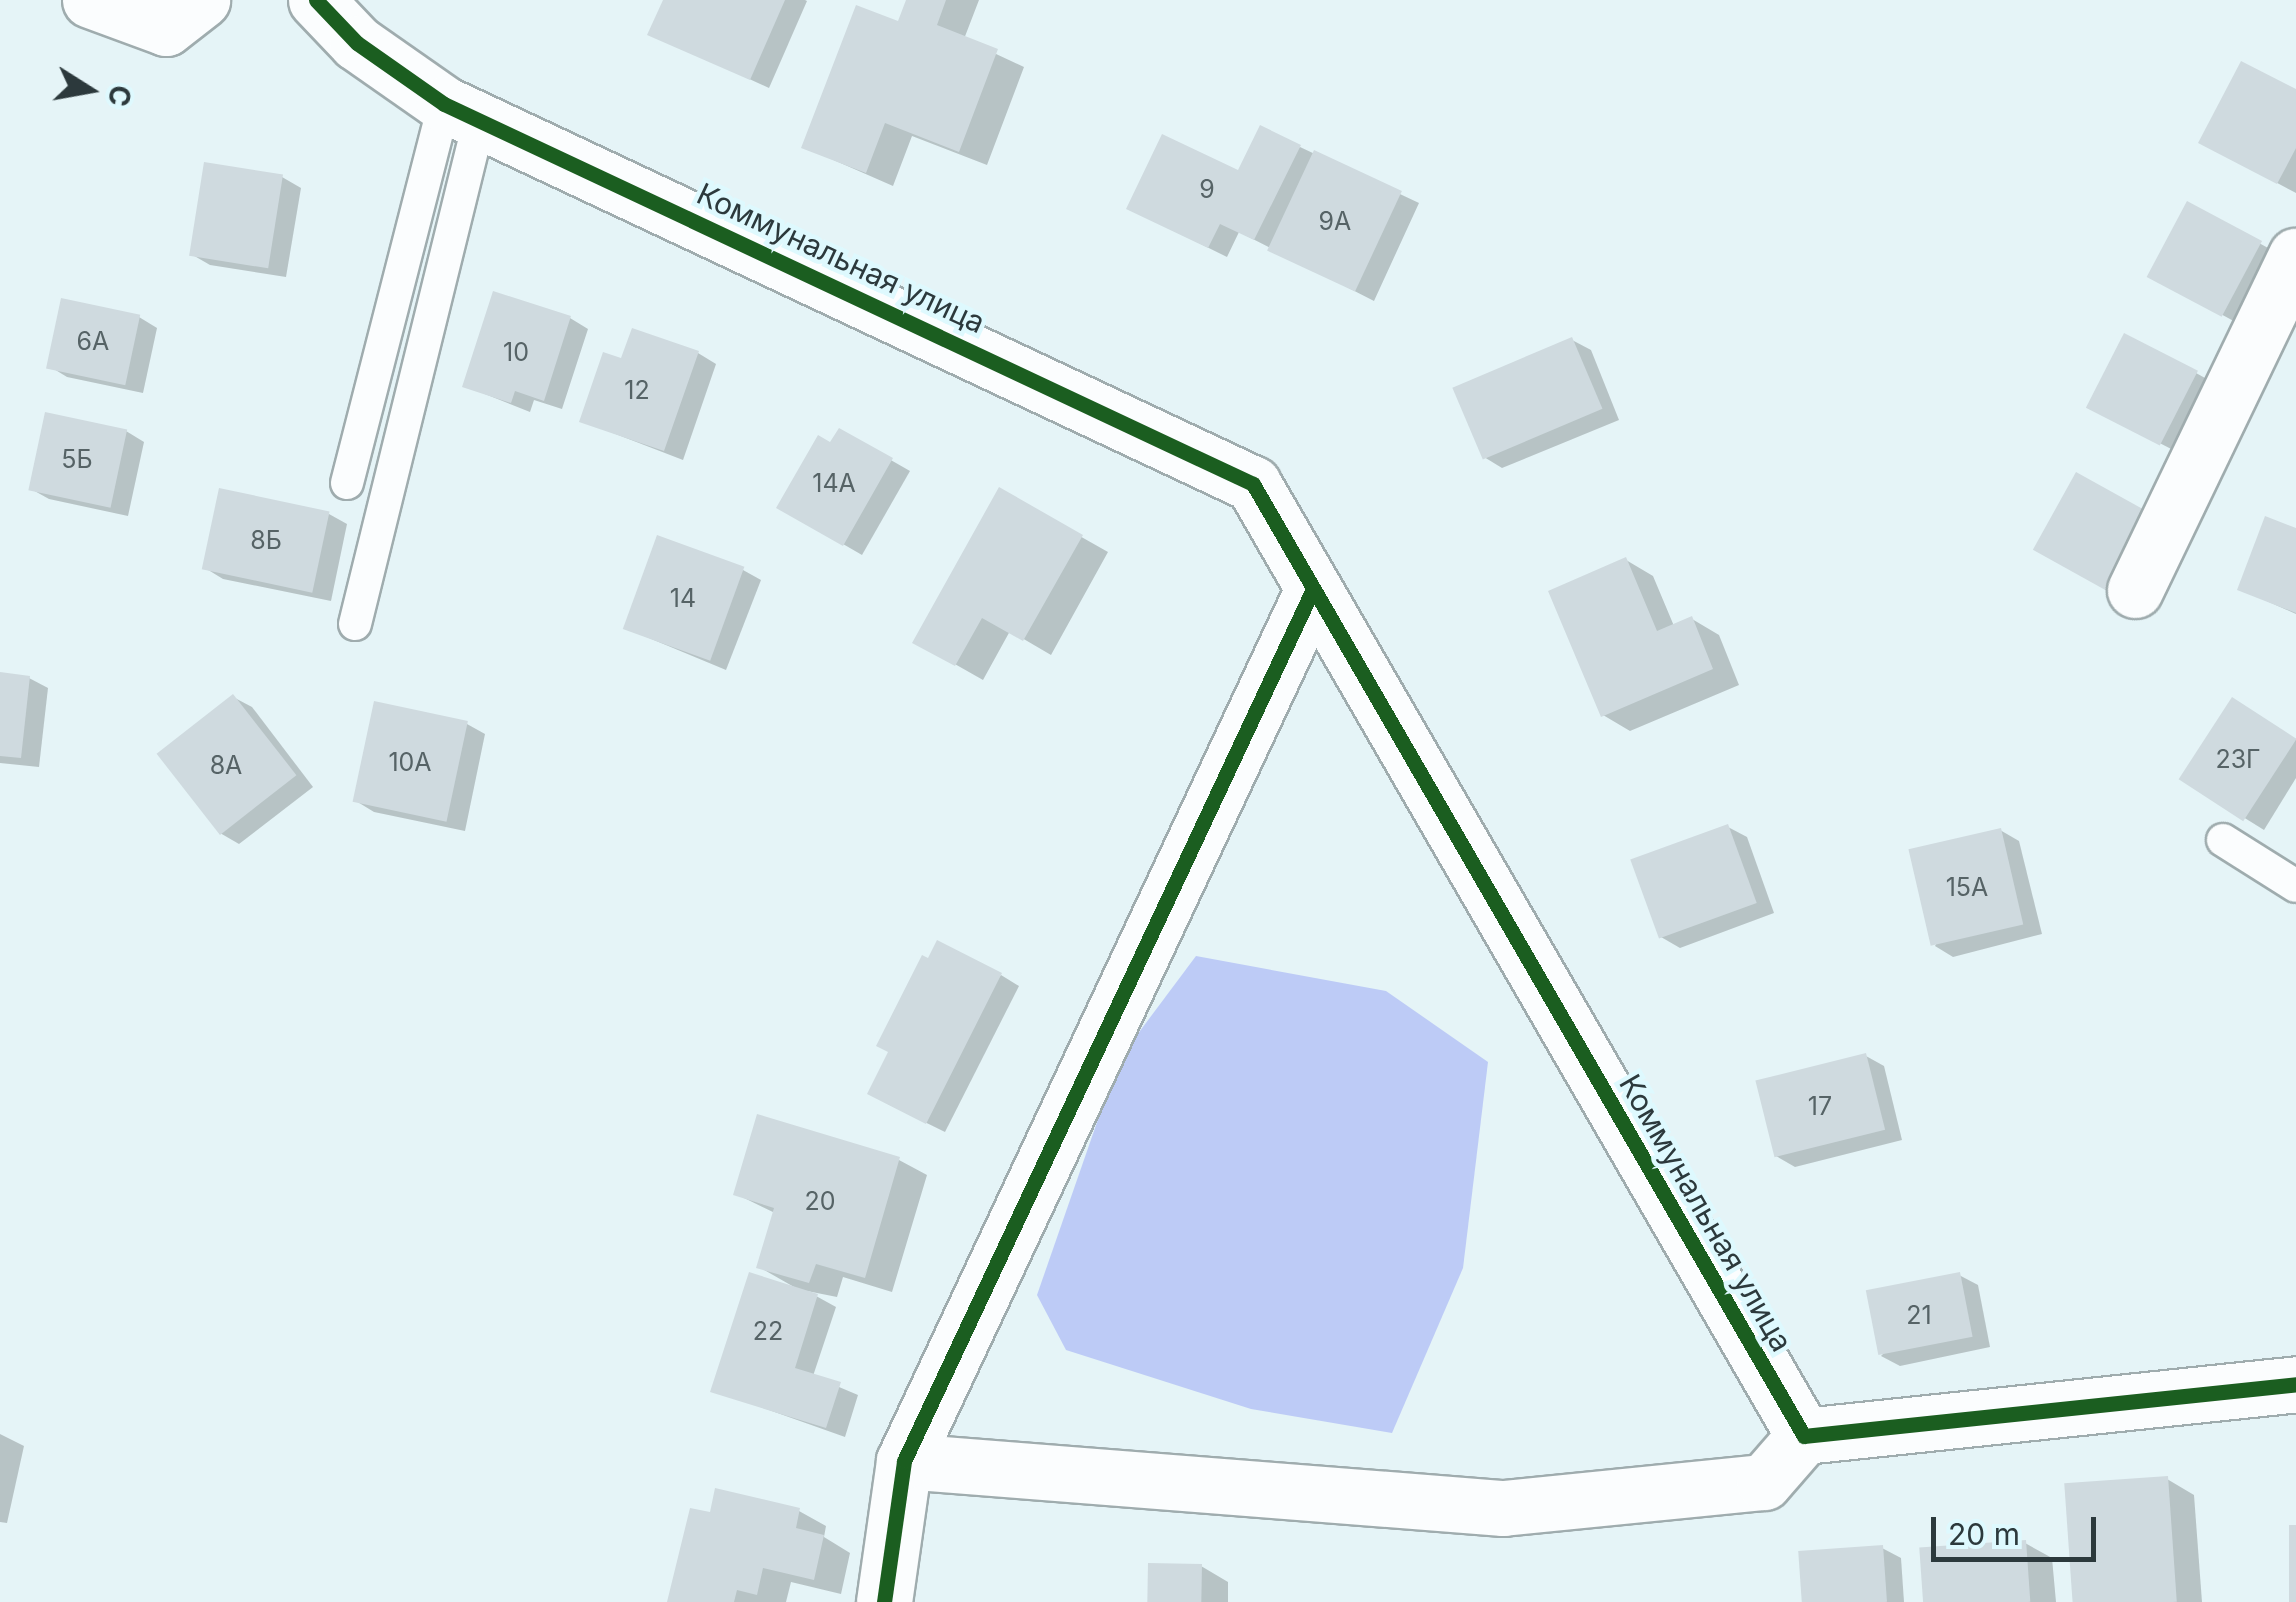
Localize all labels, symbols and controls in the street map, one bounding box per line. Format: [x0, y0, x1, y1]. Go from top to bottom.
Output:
north arrow [40, 40, 140, 140]
text: С [101, 82, 138, 109]
house number: 9 [1199, 174, 1215, 204]
street label: Коммунальная улица [691, 175, 991, 341]
house number: 9А [1319, 206, 1351, 236]
house number: 6А [77, 326, 109, 356]
house number: 10 [503, 337, 529, 367]
house number: 12 [624, 375, 650, 405]
house number: 5Б [61, 444, 93, 474]
house number: 14А [812, 468, 856, 498]
house number: 8Б [250, 525, 282, 555]
house number: 14 [670, 583, 696, 613]
house number: 23Г [2215, 744, 2261, 774]
house number: 10А [388, 747, 432, 777]
house number: 8А [210, 750, 242, 780]
house number: 15А [1946, 872, 1988, 902]
street label: Коммунальная улица [1612, 1068, 1800, 1358]
house number: 17 [1808, 1091, 1832, 1121]
house number: 20 [804, 1186, 836, 1216]
house number: 21 [1906, 1300, 1932, 1330]
house number: 22 [753, 1316, 783, 1346]
scale bar [1936, 1497, 2101, 1559]
text: 20 m [1948, 1516, 2020, 1552]

